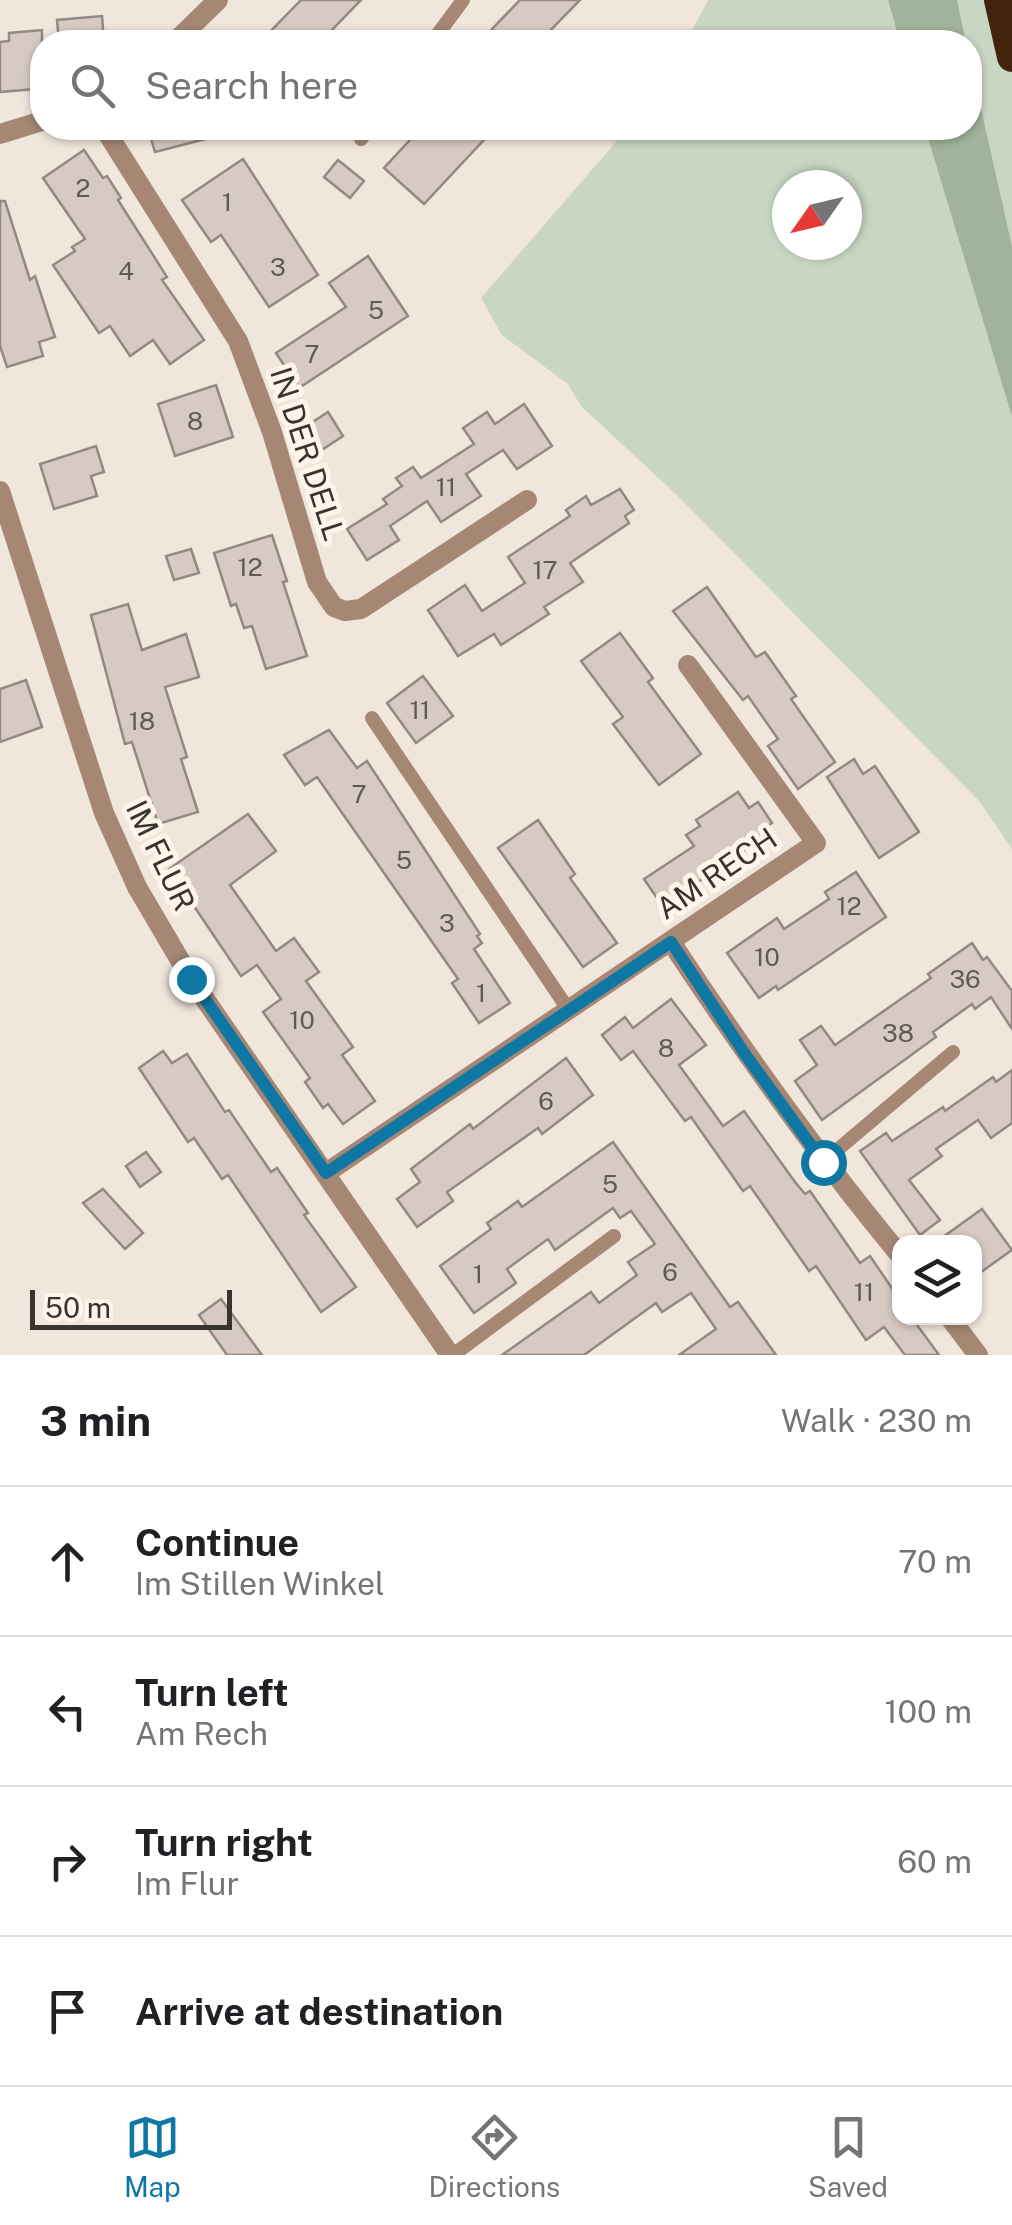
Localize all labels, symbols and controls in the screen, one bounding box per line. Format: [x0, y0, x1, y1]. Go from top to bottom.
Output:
search box [30, 30, 982, 140]
icon: search [65, 58, 120, 113]
text: Search here [145, 63, 358, 108]
north arrow [772, 170, 862, 260]
house number: 2 [76, 173, 90, 203]
house number: 1 [222, 187, 232, 217]
house number: 3 [270, 252, 286, 282]
house number: 4 [118, 256, 134, 286]
house number: 5 [368, 295, 384, 325]
house number: 7 [304, 339, 320, 369]
street label: IN DER DELL [263, 363, 353, 545]
house number: 8 [187, 406, 203, 436]
house number: 11 [436, 472, 456, 502]
house number: 12 [237, 552, 263, 582]
house number: 17 [532, 555, 558, 585]
house number: 11 [410, 695, 430, 725]
house number: 18 [129, 706, 155, 736]
house number: 7 [351, 779, 367, 809]
street label: IM FLUR [119, 795, 203, 917]
street label: AM RECH [649, 820, 784, 927]
house number: 5 [396, 845, 412, 875]
house number: 12 [836, 891, 862, 921]
house number: 3 [439, 908, 455, 938]
house number: 10 [754, 942, 780, 972]
route end [169, 957, 215, 1003]
house number: 36 [949, 964, 981, 994]
house number: 1 [476, 978, 486, 1008]
house number: 10 [289, 1005, 315, 1035]
house number: 38 [882, 1018, 914, 1048]
house number: 8 [658, 1033, 674, 1063]
house number: 6 [538, 1086, 554, 1116]
route start [801, 1140, 847, 1186]
house number: 5 [602, 1169, 618, 1199]
map controls [892, 1235, 982, 1325]
button: layers [892, 1235, 982, 1325]
house number: 6 [662, 1257, 678, 1287]
house number: 1 [473, 1259, 483, 1289]
house number: 11 [854, 1277, 874, 1307]
scale bar [30, 1285, 232, 1330]
text: 50 m [45, 1291, 111, 1324]
text: 3 min [40, 1396, 151, 1445]
text: Walk · 230 m [781, 1402, 972, 1439]
text: Continue [135, 1520, 299, 1565]
icon: ahead [40, 1534, 95, 1589]
text: 70 m [898, 1543, 972, 1580]
text: Im Stillen Winkel [135, 1565, 385, 1602]
text: Turn left [135, 1670, 289, 1715]
icon: left [40, 1684, 95, 1739]
text: 100 m [885, 1693, 972, 1730]
text: Am Rech [135, 1715, 268, 1752]
text: Turn right [135, 1820, 313, 1865]
icon: right [40, 1834, 95, 1889]
text: 60 m [897, 1843, 972, 1880]
text: Im Flur [135, 1865, 239, 1902]
icon: arrive [40, 1984, 95, 2039]
text: Arrive at destination [135, 1989, 503, 2034]
tab: Map [124, 2110, 181, 2203]
tab: Directions [429, 2110, 560, 2203]
tab: Saved [808, 2110, 888, 2203]

